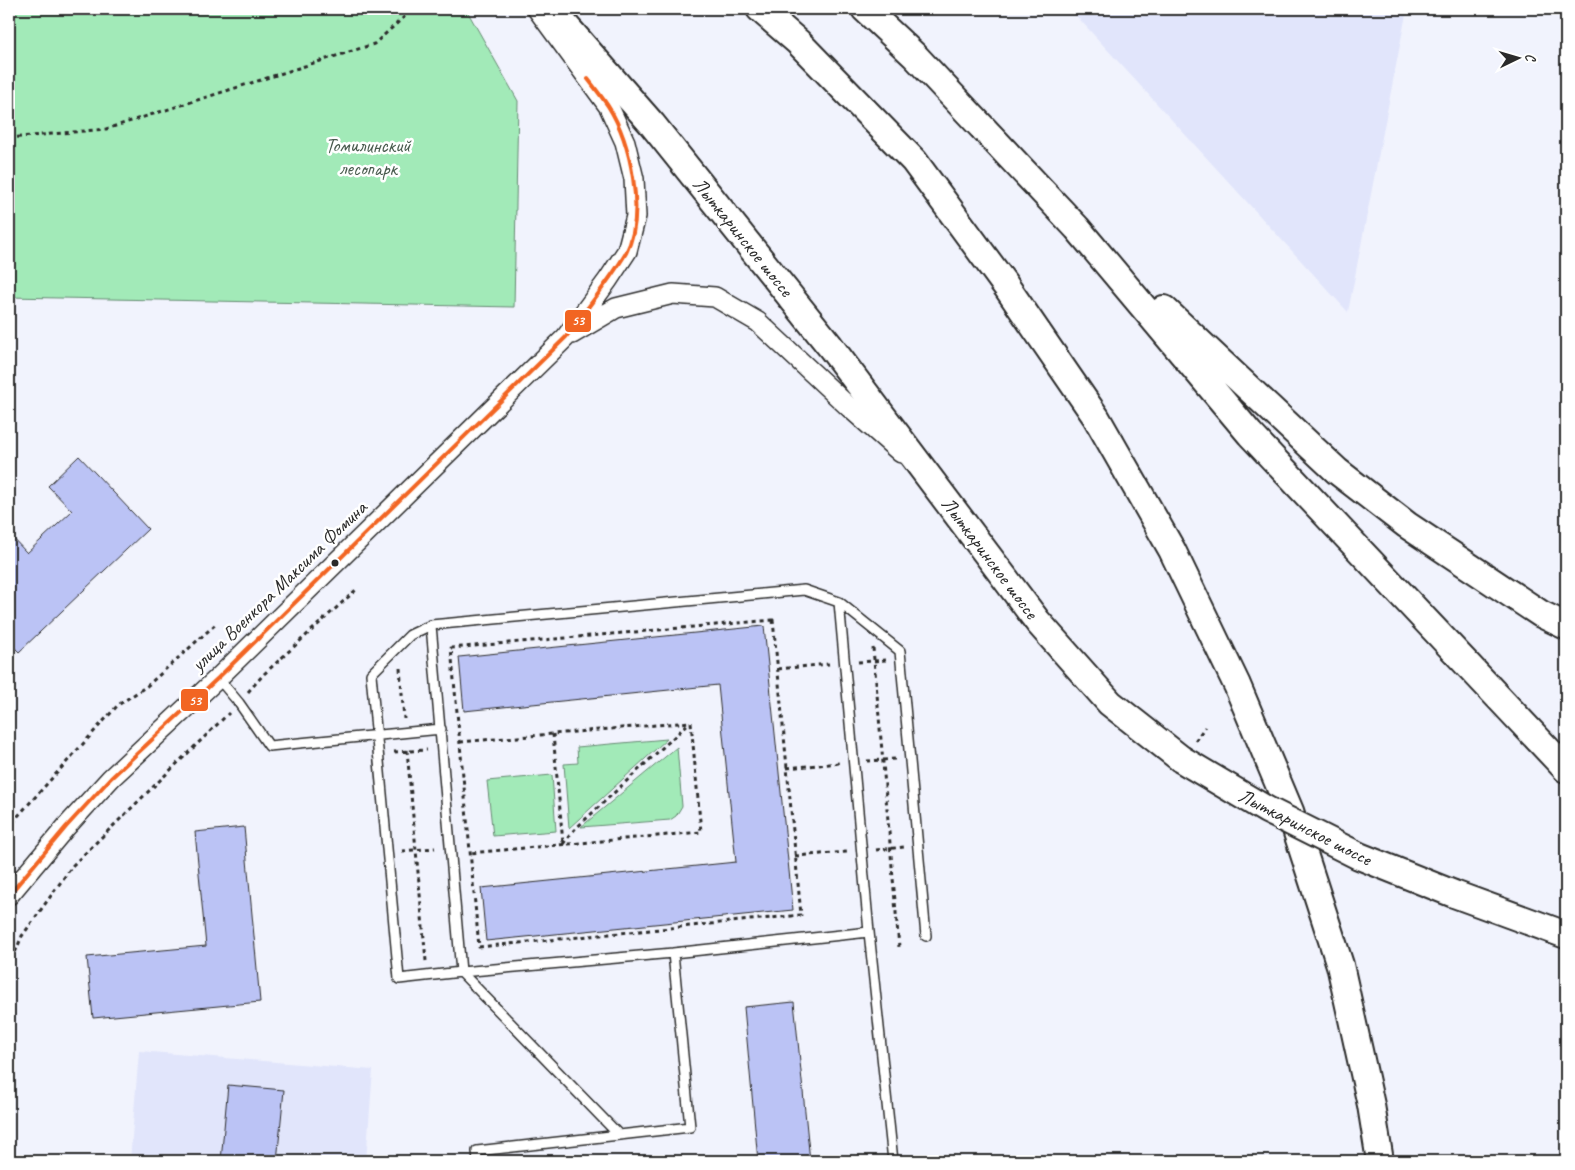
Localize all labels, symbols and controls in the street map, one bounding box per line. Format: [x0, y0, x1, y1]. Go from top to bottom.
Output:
north arrow [1492, 32, 1542, 82]
text: С [1522, 53, 1539, 63]
park label: Томилинский лесопарк [325, 133, 412, 181]
street label: Лыткаринское шоссе [687, 172, 800, 303]
line badge: 53 [564, 309, 592, 333]
text: 53 [572, 312, 586, 329]
street label: Лыткаринское шоссе [936, 492, 1045, 625]
street label: улица Военкора Максима Фомина [185, 495, 373, 677]
unlabelled marker [330, 558, 340, 568]
line badge: 53 [180, 688, 209, 712]
text: 53 [189, 692, 203, 709]
street label: Лыткаринское шоссе [1234, 783, 1377, 872]

